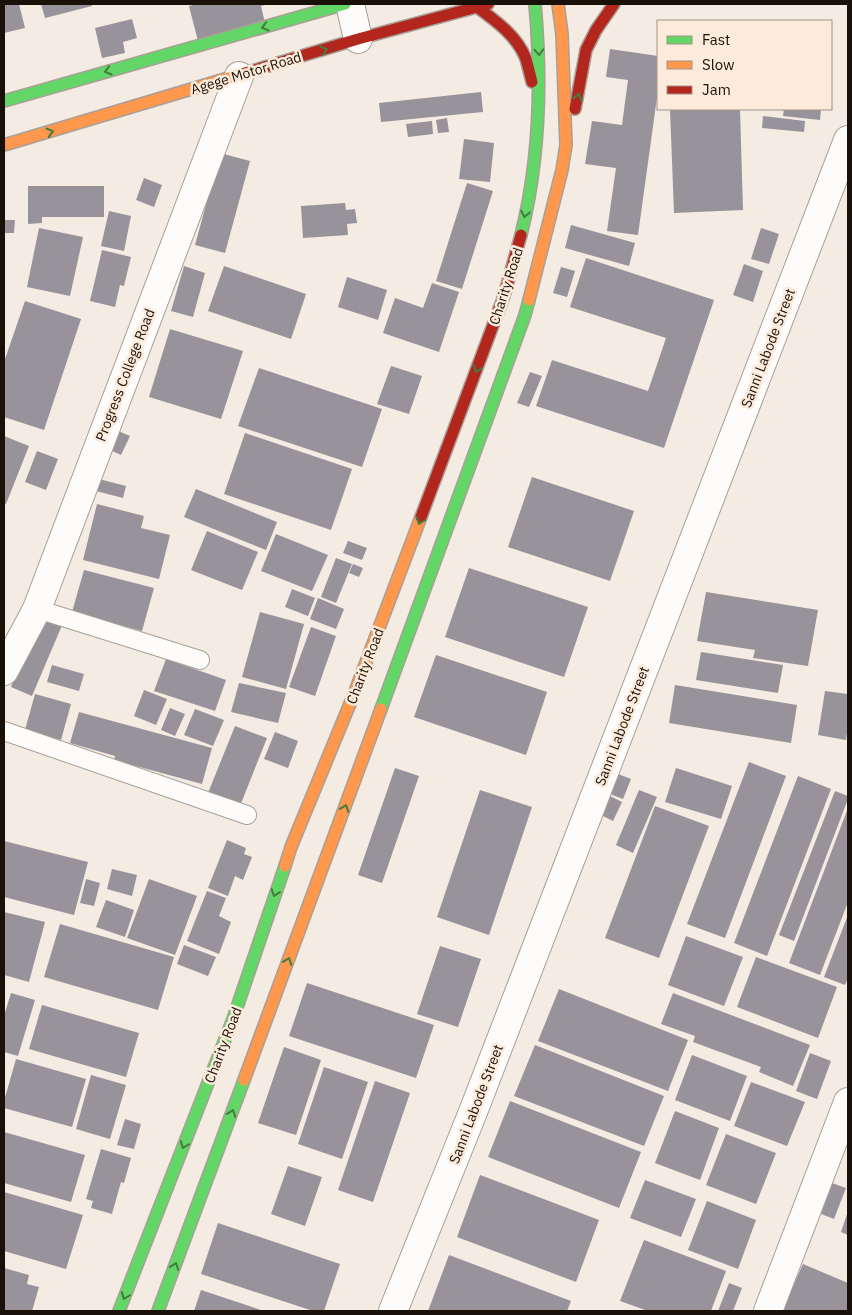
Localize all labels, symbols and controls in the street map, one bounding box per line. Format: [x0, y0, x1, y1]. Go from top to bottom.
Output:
legend [657, 20, 832, 110]
one-way arrow [261, 21, 269, 31]
text: Fast [702, 30, 730, 49]
one-way arrow [319, 46, 327, 56]
street label: Agege Motor Road [188, 48, 304, 98]
one-way arrow [533, 49, 544, 57]
text: Slow [702, 55, 735, 74]
one-way arrow [105, 65, 113, 75]
text: Jam [702, 80, 731, 99]
one-way arrow [572, 93, 583, 102]
one-way arrow [46, 127, 54, 137]
one-way arrow [521, 209, 531, 218]
street label: Charity Road [485, 245, 527, 327]
street label: Sanni Labode Street [737, 286, 799, 410]
street label: Progress College Road [91, 306, 159, 444]
one-way arrow [473, 364, 483, 373]
one-way arrow [416, 516, 426, 525]
street label: Charity Road [342, 625, 388, 707]
street label: Sanni Labode Street [591, 664, 653, 788]
one-way arrow [339, 805, 349, 813]
one-way arrow [271, 888, 281, 897]
one-way arrow [282, 957, 292, 966]
street label: Charity Road [200, 1004, 246, 1086]
street label: Sanni Labode Street [445, 1042, 507, 1166]
one-way arrow [226, 1109, 236, 1118]
one-way arrow [180, 1140, 190, 1148]
one-way arrow [169, 1262, 179, 1270]
one-way arrow [121, 1291, 131, 1300]

